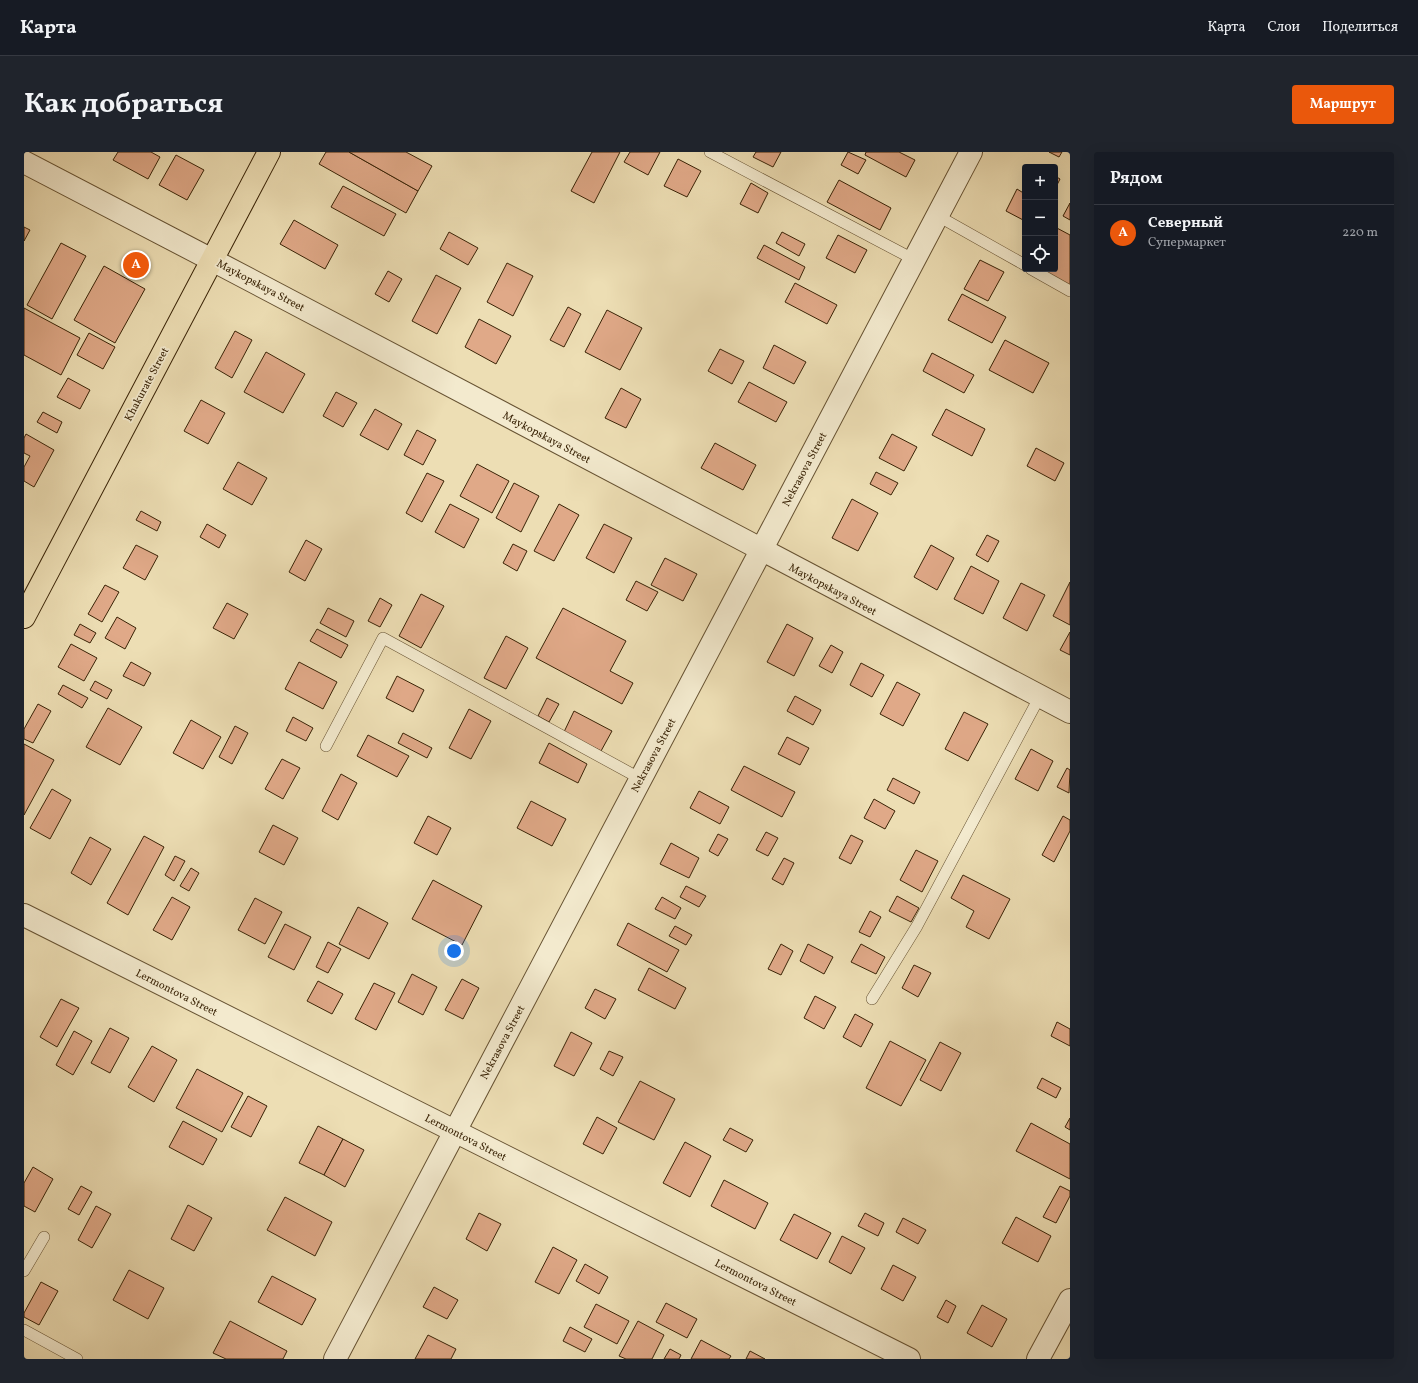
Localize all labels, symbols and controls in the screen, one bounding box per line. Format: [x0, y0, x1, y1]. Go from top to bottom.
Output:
text: Карта [20, 15, 77, 41]
text: Карта [1207, 18, 1245, 37]
text: Слои [1267, 18, 1300, 37]
text: Поделиться [1322, 18, 1398, 37]
text: Как добраться [24, 85, 223, 124]
button: Маршрут [1292, 85, 1394, 124]
map controls [1022, 164, 1058, 272]
button: + [1022, 164, 1058, 200]
text: Рядом [1110, 167, 1163, 190]
button: − [1022, 200, 1058, 236]
text: Северный [1148, 213, 1223, 234]
text: A [1118, 224, 1128, 242]
text: 220 m [1342, 224, 1378, 242]
text: Супермаркет [1148, 234, 1226, 252]
button: locate [1022, 236, 1058, 272]
pin: A [123, 250, 149, 280]
street label: Maykopskaya Street [214, 257, 307, 316]
street label: Khakurate Street [122, 345, 173, 424]
street label: Maykopskaya Street [500, 409, 593, 468]
street label: Nekrasova Street [779, 430, 831, 510]
street label: Maykopskaya Street [786, 561, 879, 620]
street label: Nekrasova Street [628, 716, 680, 796]
your location [444, 941, 464, 961]
street label: Lermontova Street [133, 966, 220, 1020]
street label: Nekrasova Street [477, 1003, 529, 1083]
street label: Lermontova Street [422, 1111, 509, 1165]
street label: Lermontova Street [712, 1256, 799, 1310]

